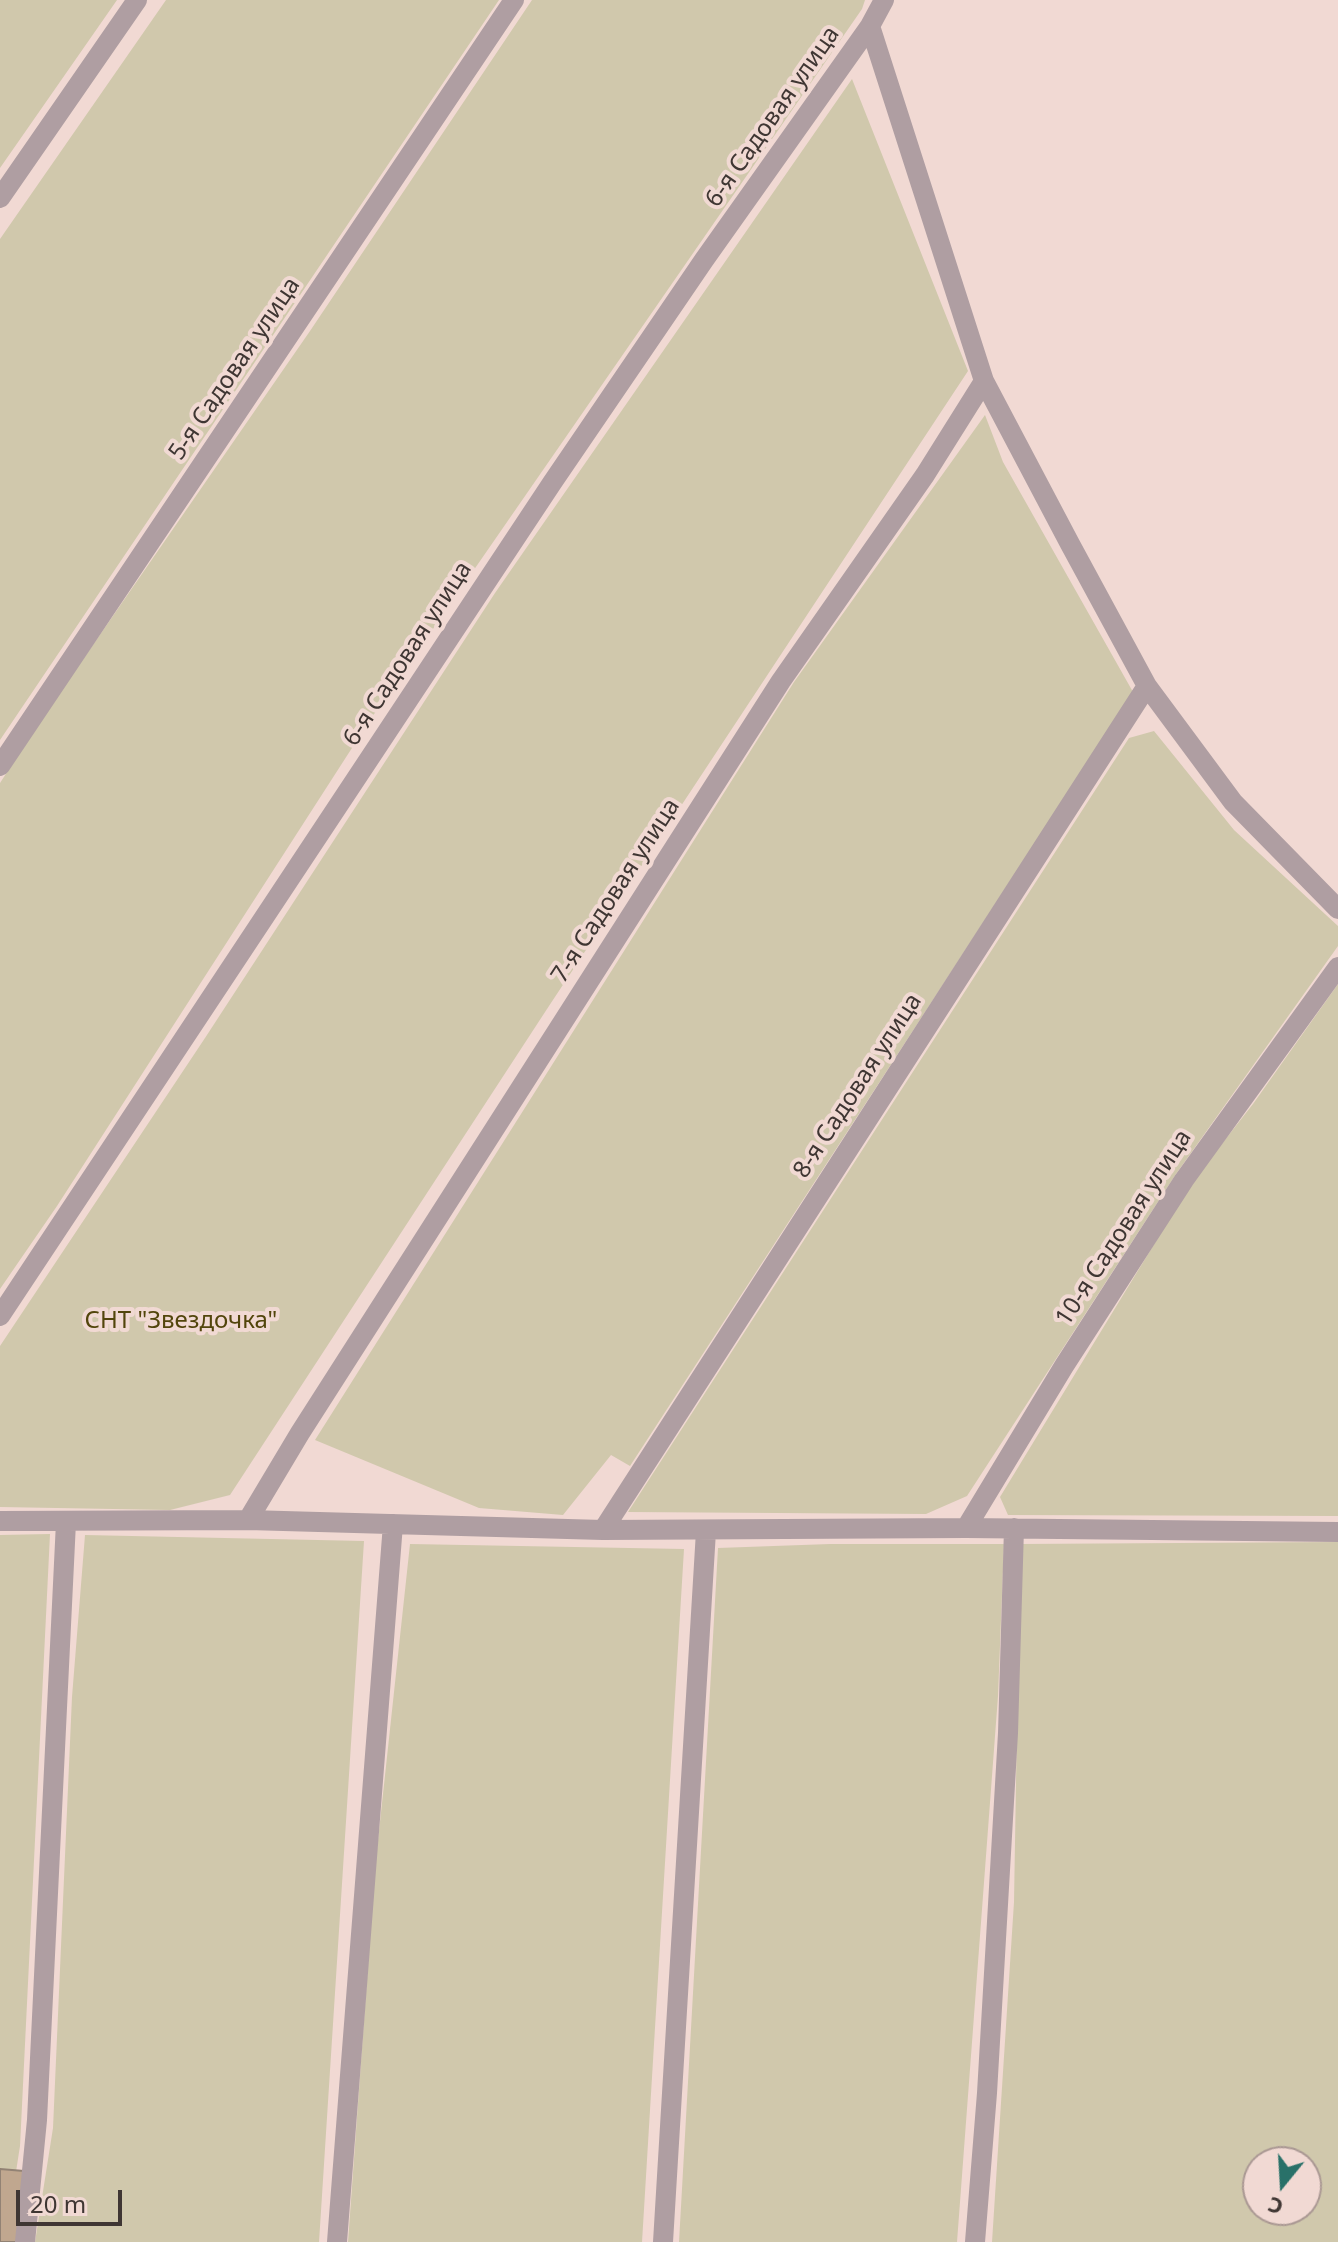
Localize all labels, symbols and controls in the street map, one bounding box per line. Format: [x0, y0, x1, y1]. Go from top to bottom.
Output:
street label: 6-я Садовая улица [700, 21, 846, 213]
street label: 5-я Садовая улица [163, 272, 307, 466]
street label: 6-я Садовая улица [338, 556, 478, 752]
street label: 7-я Садовая улица [546, 793, 686, 989]
street label: 8-я Садовая улица [788, 988, 928, 1184]
street label: 10-я Садовая улица [1050, 1125, 1198, 1331]
park label: СНТ "Звездочка" [85, 1307, 277, 1335]
north arrow [1242, 2146, 1322, 2226]
scale bar [20, 2174, 126, 2224]
text: 20 m [30, 2187, 86, 2220]
text: С [1264, 2190, 1287, 2223]

